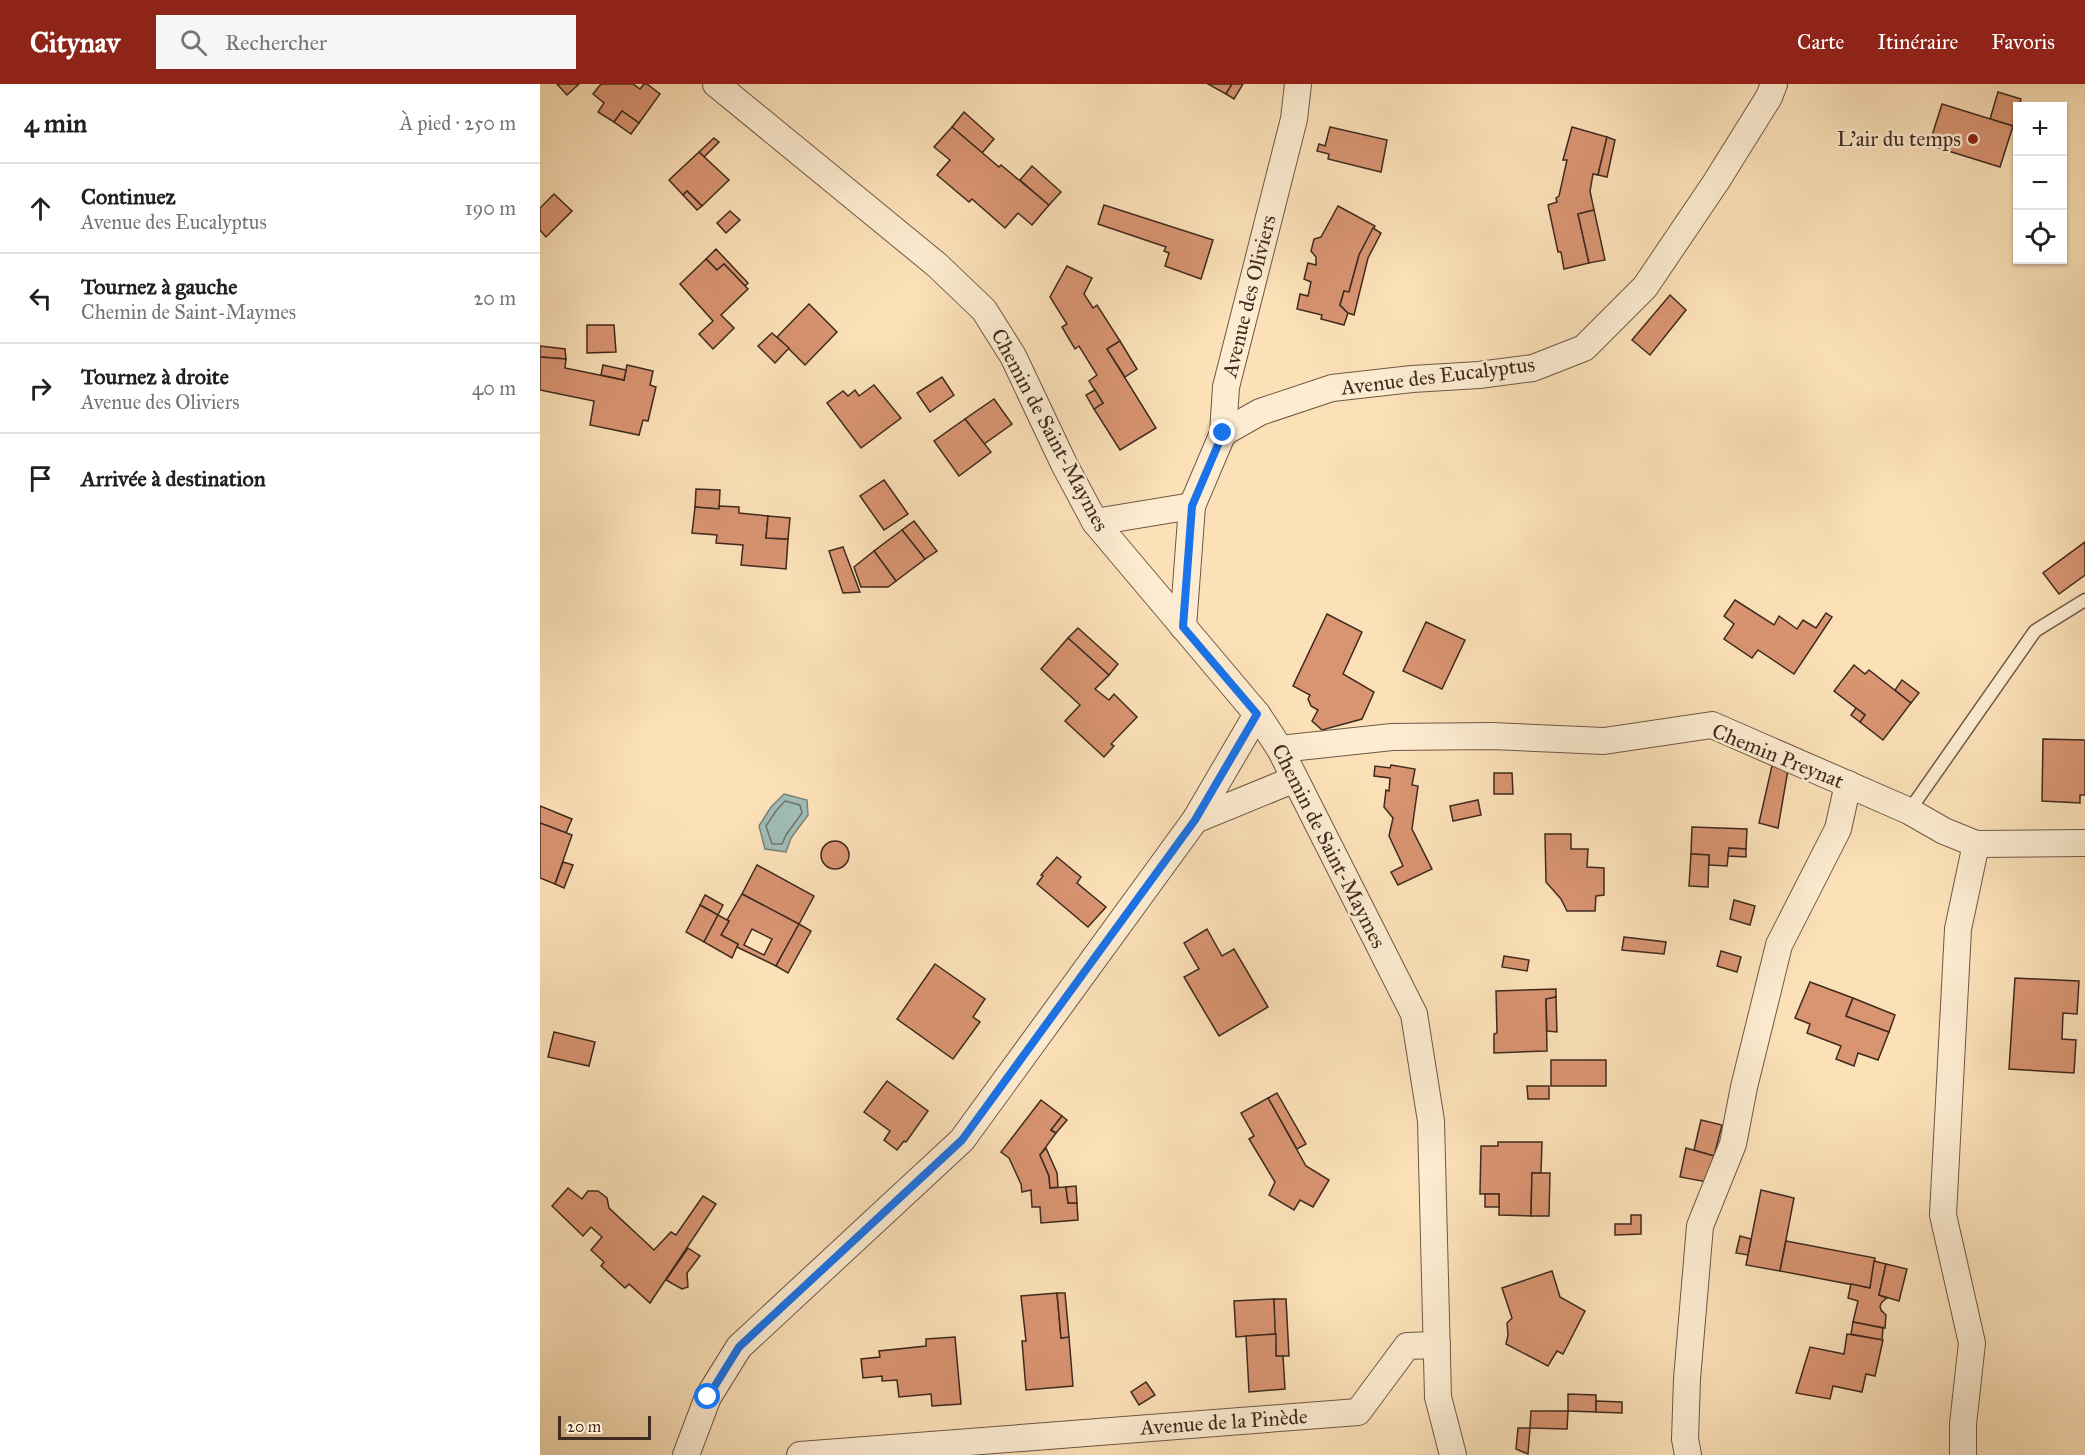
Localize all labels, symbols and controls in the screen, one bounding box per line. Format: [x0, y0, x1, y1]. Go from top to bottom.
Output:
search box [156, 15, 576, 69]
text: Citynav [30, 25, 120, 60]
icon: search [177, 26, 210, 59]
text: Rechercher [225, 29, 327, 56]
text: Carte [1797, 29, 1844, 55]
text: Itinéraire [1877, 29, 1958, 55]
text: Favoris [1991, 29, 2055, 55]
map controls [2013, 102, 2067, 264]
button: + [2013, 102, 2067, 156]
text: 4 min [24, 107, 87, 139]
text: À pied · 250 m [400, 111, 516, 135]
place label: L'air du temps [1837, 126, 1961, 152]
marker: L'air du temps [1966, 132, 1980, 146]
button: − [2013, 156, 2067, 210]
text: Continuez [81, 183, 176, 210]
icon: ahead [24, 192, 57, 225]
text: 190 m [465, 196, 516, 220]
text: Avenue des Eucalyptus [81, 210, 267, 234]
button: locate [2013, 210, 2067, 264]
street label: Avenue des Oliviers [1216, 212, 1282, 381]
text: Tournez à gauche [81, 273, 237, 300]
icon: left [24, 282, 57, 315]
text: 20 m [473, 286, 516, 310]
text: Chemin de Saint-Maymes [81, 300, 296, 324]
street label: Chemin de Saint-Maymes [985, 324, 1115, 536]
street label: Avenue des Eucalyptus [1339, 351, 1536, 401]
text: Tournez à droite [81, 363, 229, 390]
icon: right [24, 372, 57, 405]
text: 40 m [472, 376, 516, 400]
text: Avenue des Oliviers [81, 390, 239, 414]
route end [1209, 419, 1235, 445]
icon: arrive [24, 462, 57, 495]
text: Arrivée à destination [81, 465, 266, 492]
street label: Chemin Preynat [1708, 718, 1848, 794]
street label: Chemin de Saint-Maymes [1266, 739, 1392, 953]
route start [694, 1383, 720, 1409]
street label: Avenue de la Pinède [1138, 1403, 1309, 1441]
scale bar [558, 1413, 651, 1440]
text: 20 m [567, 1417, 601, 1436]

